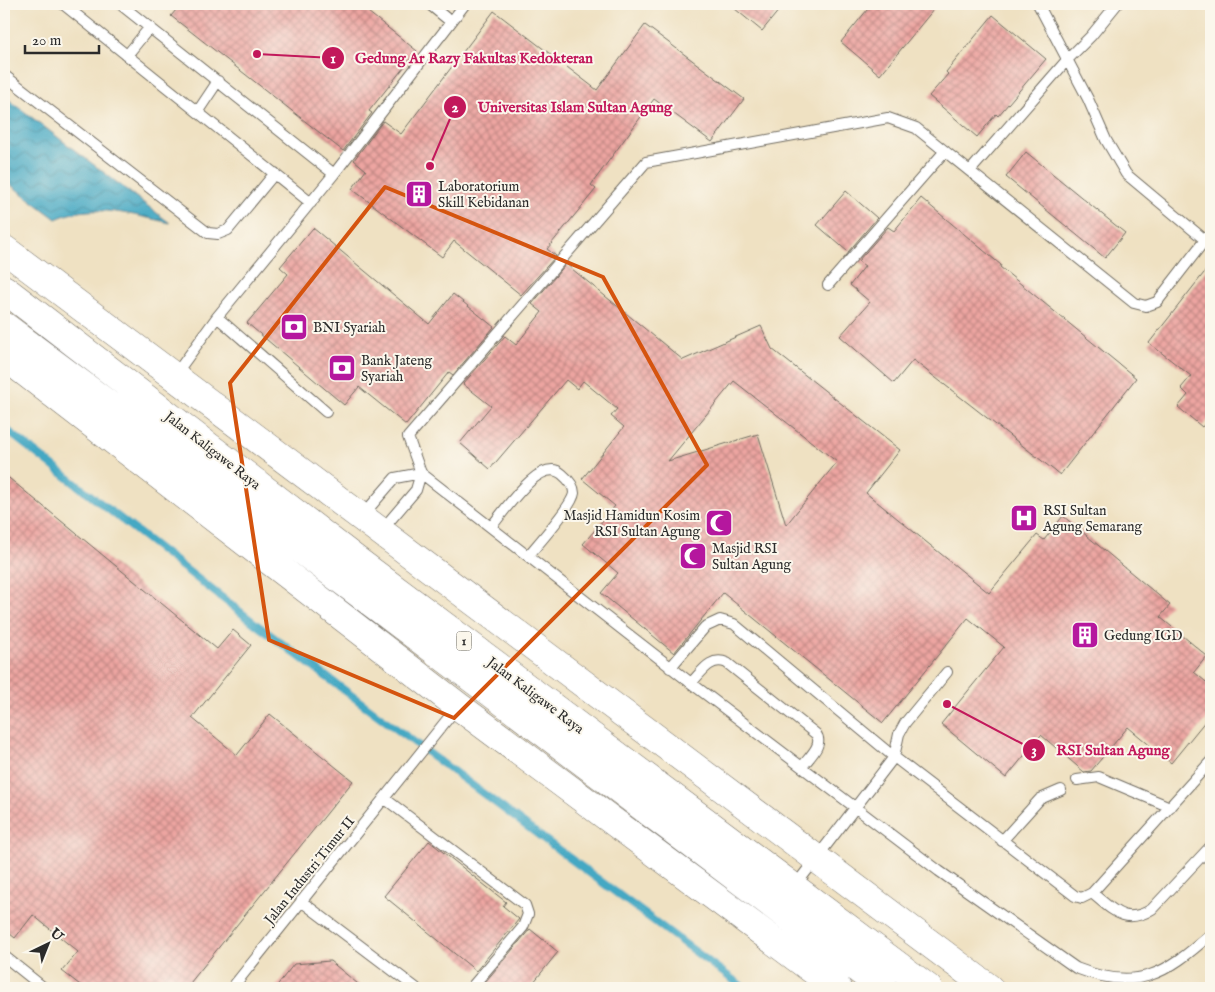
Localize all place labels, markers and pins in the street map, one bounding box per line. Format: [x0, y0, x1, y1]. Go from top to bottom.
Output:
callout: Gedung Ar Razy Fakultas Kedokteran [320, 43, 603, 73]
callout: Universitas Islam Sultan Agung [442, 92, 682, 122]
place label: Laboratorium Skill Kebidanan [438, 178, 530, 212]
building icon: Laboratorium Skill Kebidanan [404, 179, 434, 209]
bank icon: BNI Syariah [279, 312, 309, 342]
place label: BNI Syariah [313, 319, 386, 337]
place label: Bank Jateng Syariah [361, 352, 432, 386]
bank icon: Bank Jateng Syariah [327, 353, 357, 383]
place label: RSI Sultan Agung Semarang [1042, 502, 1143, 536]
hospital icon: RSI Sultan Agung Semarang [1009, 503, 1039, 533]
place label: Masjid Hamidun Kosim RSI Sultan Agung [563, 507, 700, 541]
mosque icon: Masjid Hamidun Kosim RSI Sultan Agung [704, 508, 734, 538]
place label: Masjid RSI Sultan Agung [712, 540, 791, 574]
mosque icon: Masjid RSI Sultan Agung [678, 541, 708, 571]
building icon: Gedung IGD [1070, 620, 1100, 650]
place label: Gedung IGD [1104, 627, 1183, 645]
callout: RSI Sultan Agung [1022, 735, 1180, 765]

